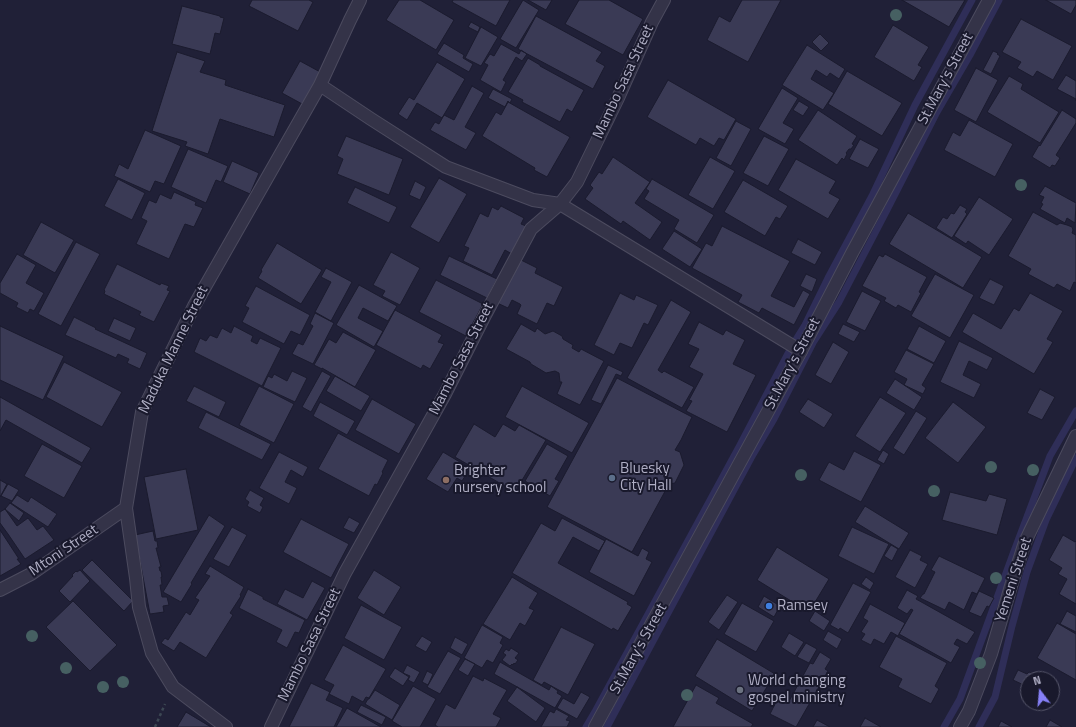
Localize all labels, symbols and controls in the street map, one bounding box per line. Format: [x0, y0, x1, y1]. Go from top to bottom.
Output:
street label: Mambo Sasa Street [590, 22, 658, 142]
street label: St.Mary's Street [914, 30, 978, 128]
street label: Maduka Manne Street [135, 283, 213, 417]
street label: Mambo Sasa Street [426, 300, 498, 418]
street label: St.Mary's Street [761, 315, 825, 413]
place label: Bluesky City Hall [620, 460, 672, 495]
place label: Brighter nursery school [454, 462, 546, 497]
marker: Bluesky City Hall [607, 473, 617, 483]
marker: Brighter nursery school [441, 475, 451, 485]
street label: Mtoni Street [26, 521, 102, 581]
street label: Yemeni Street [992, 535, 1036, 625]
street label: Mambo Sasa Street [275, 585, 345, 705]
place label: Ramsey [777, 597, 828, 615]
street label: St.Mary's Street [607, 600, 671, 698]
marker: Ramsey [764, 601, 774, 611]
north arrow [1020, 671, 1060, 711]
place label: World changing gospel ministry [748, 672, 846, 707]
text: N [1031, 672, 1043, 689]
marker: World changing gospel ministry [735, 685, 745, 695]

